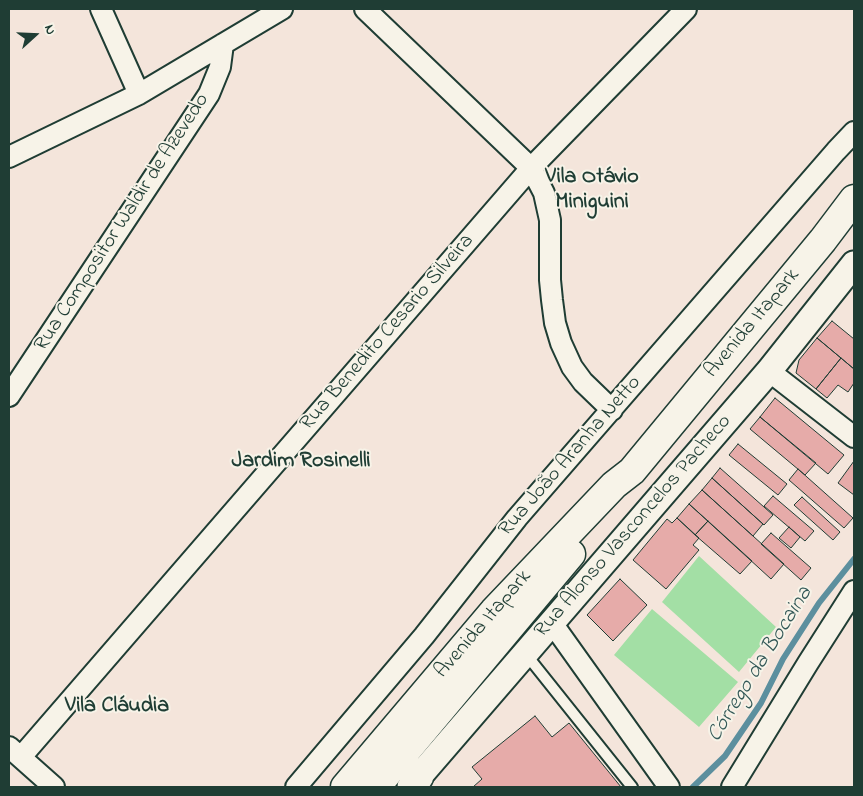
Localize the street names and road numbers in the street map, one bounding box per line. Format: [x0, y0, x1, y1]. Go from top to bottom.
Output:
street label: Rua Compositor Waldir de Azevedo [30, 89, 216, 357]
street label: Rua Benedito Cesario Silveira [296, 230, 480, 436]
street label: Avenida Itapark [700, 264, 806, 384]
street label: Rua João Aranha Netto [494, 372, 648, 542]
street label: Rua Alonso Vasconcelos Pacheco [530, 410, 738, 644]
street label: Avenida Itapark [430, 566, 538, 684]

